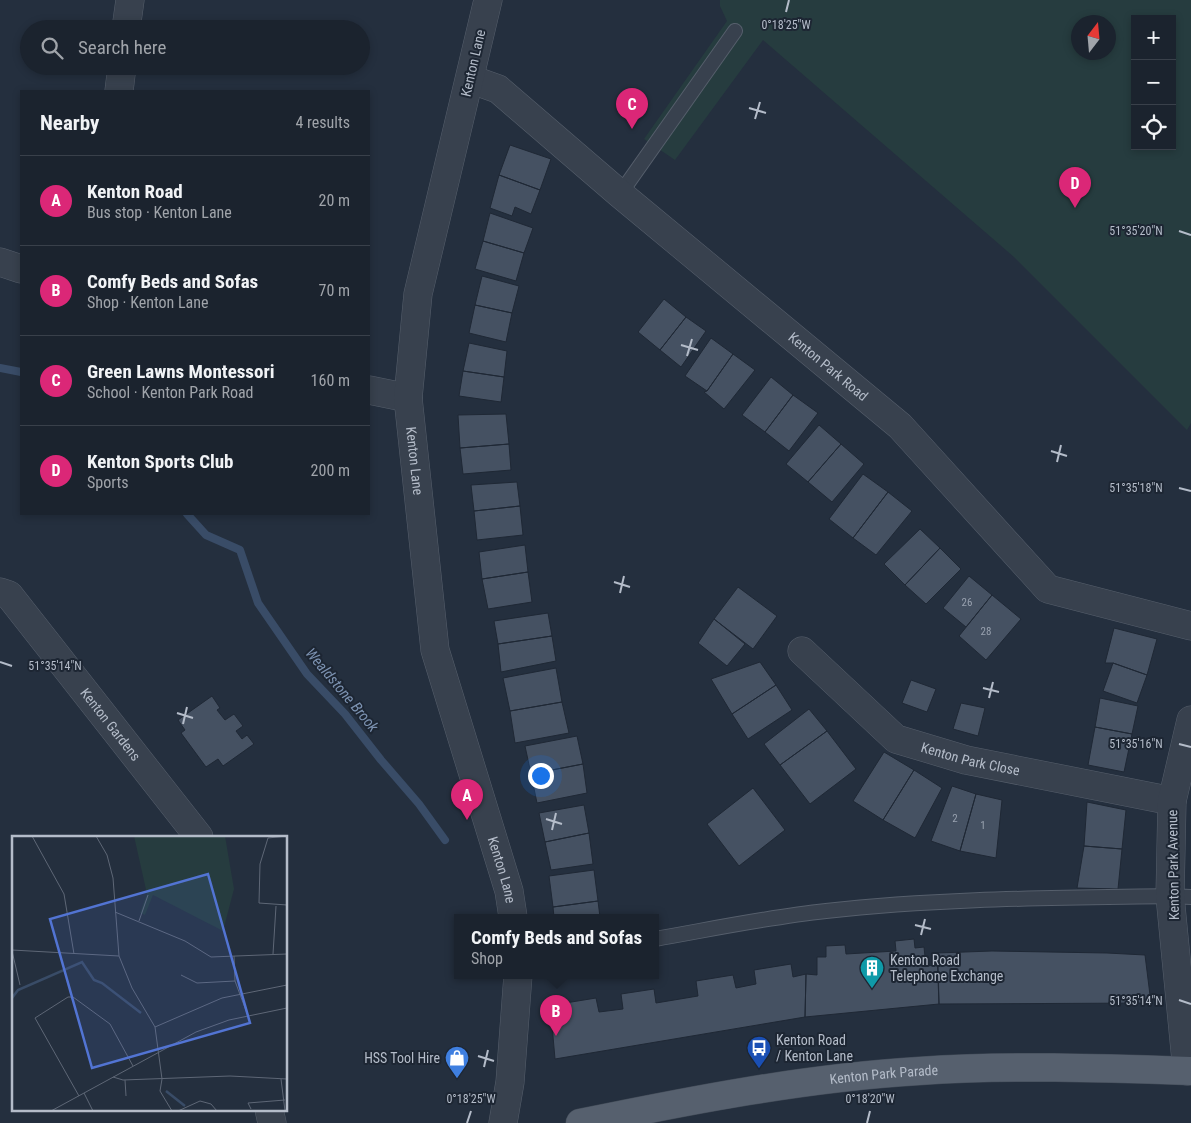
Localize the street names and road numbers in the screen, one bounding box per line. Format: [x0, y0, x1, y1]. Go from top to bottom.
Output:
street label: Kenton Lane [457, 27, 489, 98]
street label: Kenton Park Road [785, 329, 871, 404]
street label: Kenton Lane [403, 426, 426, 496]
street label: Kenton Gardens [77, 685, 144, 764]
street label: Kenton Park Close [919, 739, 1022, 779]
street label: Kenton Park Avenue [1164, 809, 1182, 920]
street label: Kenton Lane [485, 835, 519, 905]
street label: Kenton Park Parade [829, 1062, 939, 1087]

